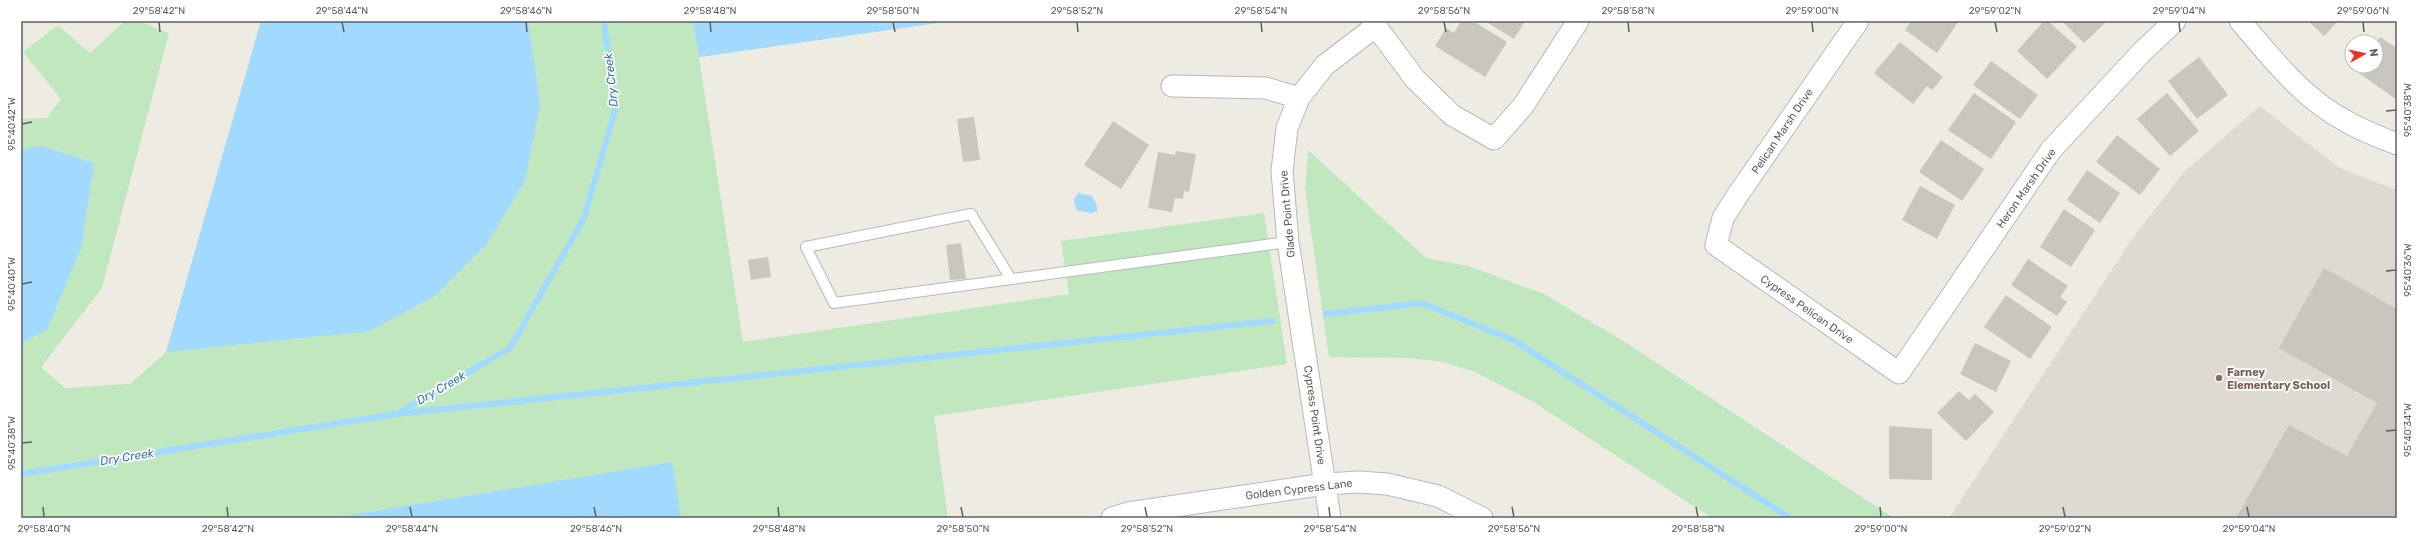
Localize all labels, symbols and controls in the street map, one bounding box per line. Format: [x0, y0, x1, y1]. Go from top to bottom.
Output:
text: 29°58'42"N [133, 5, 185, 17]
text: 29°58'44"N [316, 5, 368, 17]
text: 29°58'46"N [500, 5, 552, 17]
text: 29°58'48"N [684, 5, 736, 17]
text: 29°58'50"N [866, 5, 920, 17]
text: 29°58'52"N [1051, 5, 1103, 17]
text: 29°58'54"N [1235, 5, 1287, 17]
text: 29°58'56"N [1418, 5, 1470, 17]
text: 29°58'58"N [1601, 5, 1655, 17]
text: 29°59'00"N [1785, 5, 1839, 17]
text: 29°59'02"N [1969, 5, 2021, 17]
text: 29°59'04"N [2153, 5, 2205, 17]
text: 29°59'06"N [2337, 5, 2389, 17]
north arrow [2344, 34, 2384, 74]
text: N [2366, 48, 2380, 58]
water label: Dry Creek [601, 51, 621, 108]
text: 95°40'38"W [2402, 83, 2414, 137]
street label: Pelican Marsh Drive [1749, 86, 1816, 177]
text: 95°40'42"W [6, 97, 18, 151]
street label: Heron Marsh Drive [1994, 146, 2059, 231]
street label: Glade Point Drive [1277, 170, 1298, 258]
text: 95°40'36"W [2402, 243, 2414, 297]
text: 95°40'40"W [6, 257, 18, 311]
street label: Cypress Pelican Drive [1758, 272, 1856, 346]
street label: Cypress Point Drive [1301, 365, 1328, 466]
place label: Farney Elementary School [2227, 366, 2330, 392]
water label: Dry Creek [414, 368, 469, 408]
marker: Farney Elementary School [2214, 373, 2224, 383]
text: 95°40'34"W [2402, 403, 2414, 457]
text: 95°40'38"W [6, 416, 18, 470]
water label: Dry Creek [99, 446, 156, 468]
street label: Golden Cypress Lane [1245, 476, 1353, 503]
text: 29°58'40"N [18, 523, 70, 535]
text: 29°58'42"N [202, 523, 254, 535]
text: 29°58'44"N [386, 523, 438, 535]
text: 29°58'46"N [570, 523, 622, 535]
text: 29°58'48"N [753, 523, 805, 535]
text: 29°58'50"N [936, 523, 990, 535]
text: 29°58'52"N [1121, 523, 1173, 535]
text: 29°58'54"N [1304, 523, 1356, 535]
text: 29°58'56"N [1488, 523, 1540, 535]
text: 29°58'58"N [1671, 523, 1725, 535]
text: 29°59'00"N [1854, 523, 1908, 535]
text: 29°59'02"N [2039, 523, 2091, 535]
text: 29°59'04"N [2223, 523, 2275, 535]

